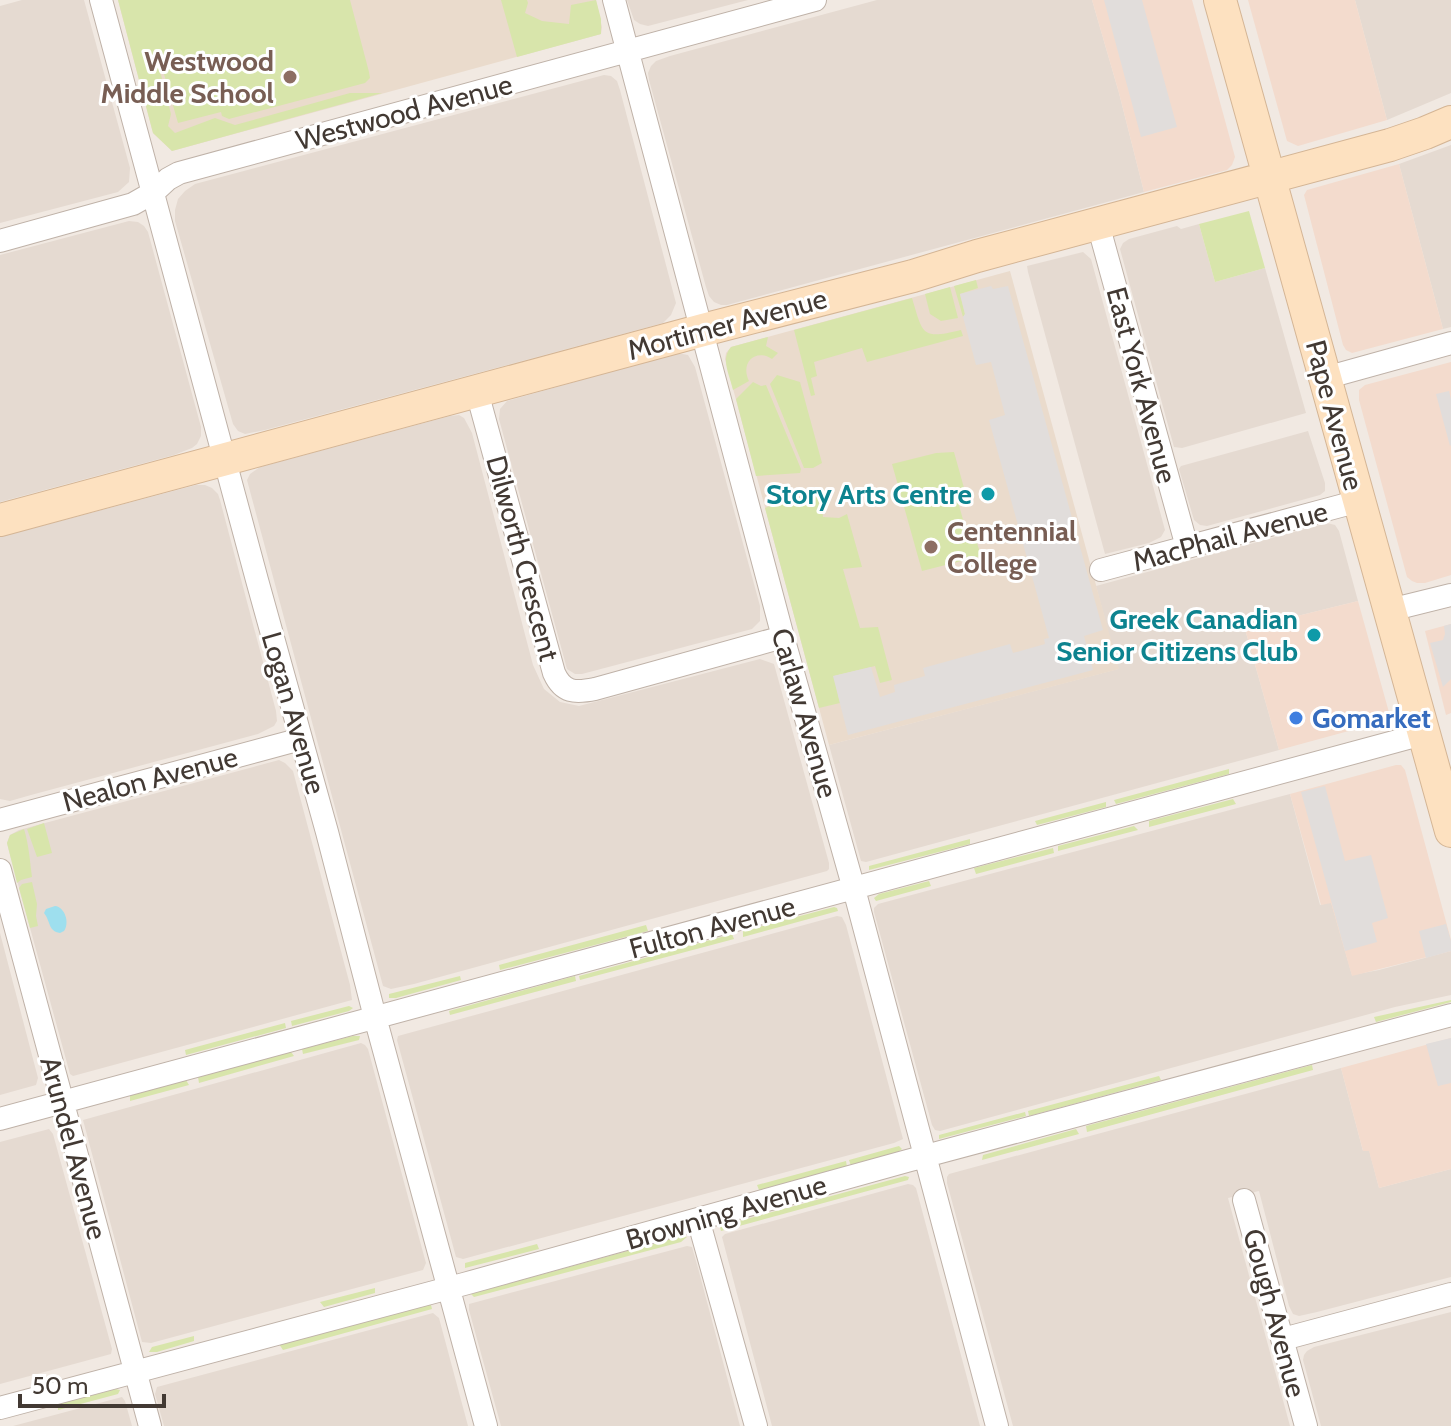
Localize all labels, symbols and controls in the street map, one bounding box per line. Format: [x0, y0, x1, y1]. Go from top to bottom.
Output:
place label: Westwood Middle School [101, 44, 274, 110]
street label: Westwood Avenue [292, 67, 516, 157]
marker: Westwood Middle School [281, 68, 299, 86]
street label: Mortimer Avenue [624, 281, 830, 367]
street label: East York Avenue [1099, 283, 1185, 487]
street label: Pape Avenue [1299, 336, 1371, 494]
street label: Dilworth Crescent [479, 452, 567, 664]
place label: Story Arts Centre [766, 477, 972, 511]
marker: Story Arts Centre [979, 485, 997, 503]
street label: MacPhail Avenue [1129, 494, 1331, 578]
place label: Centennial College [947, 514, 1076, 580]
marker: Centennial College [922, 538, 940, 556]
place label: Greek Canadian Senior Citizens Club [1056, 602, 1298, 668]
street label: Carlaw Avenue [765, 624, 845, 802]
marker: Greek Canadian Senior Citizens Club [1305, 626, 1323, 644]
street label: Logan Avenue [255, 628, 333, 798]
place label: Gomarket [1312, 701, 1431, 735]
marker: Gomarket [1287, 709, 1305, 727]
street label: Nealon Avenue [59, 739, 241, 819]
street label: Fulton Avenue [625, 889, 799, 965]
street label: Arundel Avenue [33, 1053, 115, 1243]
street label: Browning Avenue [622, 1167, 830, 1257]
street label: Gough Avenue [1236, 1225, 1314, 1401]
scale bar [20, 1358, 164, 1408]
text: 50 m [32, 1371, 88, 1400]

